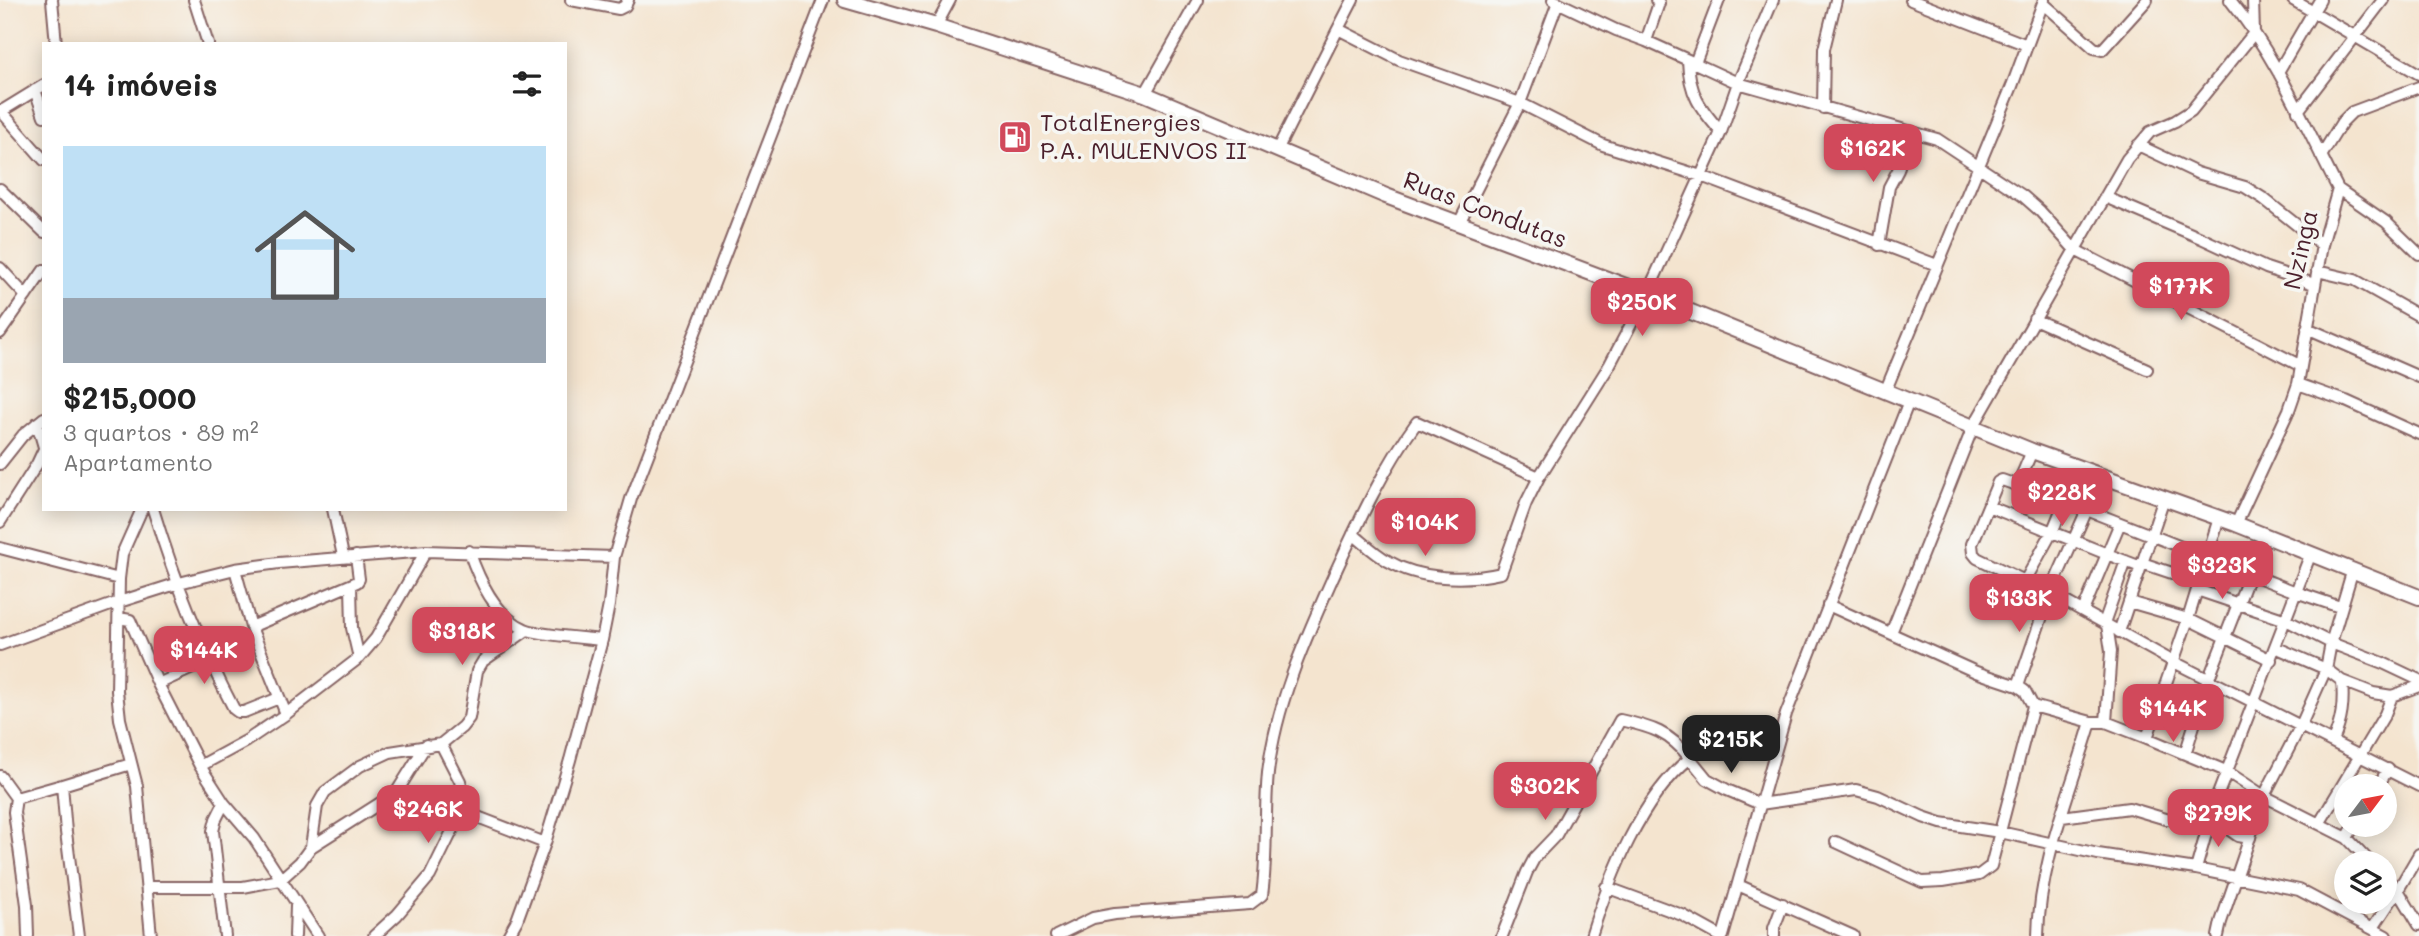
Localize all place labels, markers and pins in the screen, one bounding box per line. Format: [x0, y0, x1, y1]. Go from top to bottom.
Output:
place label: TotalEnergies P.A. MULENVOS II [1040, 106, 1247, 165]
fuel station icon: TotalEnergies P.A. MULENVOS II [996, 118, 1034, 156]
pin: $162K [1824, 124, 1922, 184]
pin: $177K [2132, 262, 2230, 322]
pin: $250K [1593, 278, 1691, 338]
pin: $228K [2013, 468, 2111, 528]
pin: $104K [1376, 498, 1474, 558]
pin: $323K [2173, 542, 2271, 601]
pin: $133K [1970, 574, 2068, 634]
pin: $318K [413, 608, 511, 667]
pin: $144K [155, 626, 253, 686]
pin: $144K [2124, 684, 2222, 744]
pin: $215K [1682, 716, 1780, 775]
pin: $302K [1496, 762, 1594, 822]
pin: $246K [379, 786, 477, 845]
pin: $279K [2169, 790, 2267, 849]

